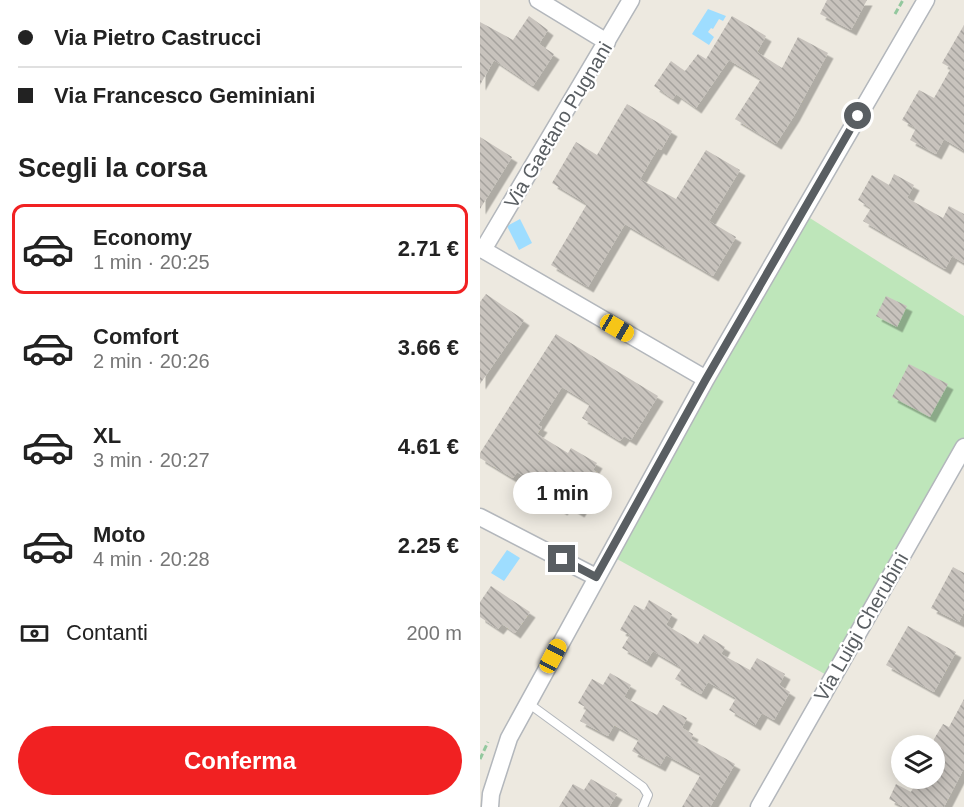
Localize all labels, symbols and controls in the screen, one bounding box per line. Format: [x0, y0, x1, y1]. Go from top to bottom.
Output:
text: Via Pietro Castrucci [54, 25, 261, 50]
street label: Via Gaetano Pugnani [500, 38, 616, 212]
text: Via Francesco Geminiani [54, 83, 315, 108]
route start [844, 102, 871, 129]
text: Scegli la corsa [18, 153, 207, 183]
icon: car [21, 222, 75, 276]
text: Economy [93, 225, 192, 250]
text: 2.71 € [398, 236, 459, 261]
text: 1 min · 20:25 [93, 251, 210, 273]
car [597, 311, 637, 345]
icon: car [21, 321, 75, 375]
text: Comfort [93, 324, 179, 349]
text: 3.66 € [398, 335, 459, 360]
text: 2 min · 20:26 [93, 350, 210, 372]
icon: car [21, 420, 75, 474]
text: XL [93, 423, 121, 448]
text: 4.61 € [398, 434, 459, 459]
text: 3 min · 20:27 [93, 449, 210, 471]
callout: 1 min [512, 472, 612, 514]
text: 1 min [536, 482, 589, 504]
icon: car [21, 519, 75, 573]
text: Moto [93, 522, 146, 547]
text: 2.25 € [398, 533, 459, 558]
route end [548, 545, 575, 572]
text: 4 min · 20:28 [93, 548, 210, 570]
street label: Via Luigi Cherubini [810, 549, 912, 705]
icon: cash [18, 617, 51, 650]
text: Contanti [66, 620, 148, 645]
text: 200 m [406, 622, 462, 644]
car [537, 636, 569, 676]
button: Conferma [18, 726, 462, 795]
map controls [891, 735, 945, 789]
button: layers [891, 735, 945, 789]

